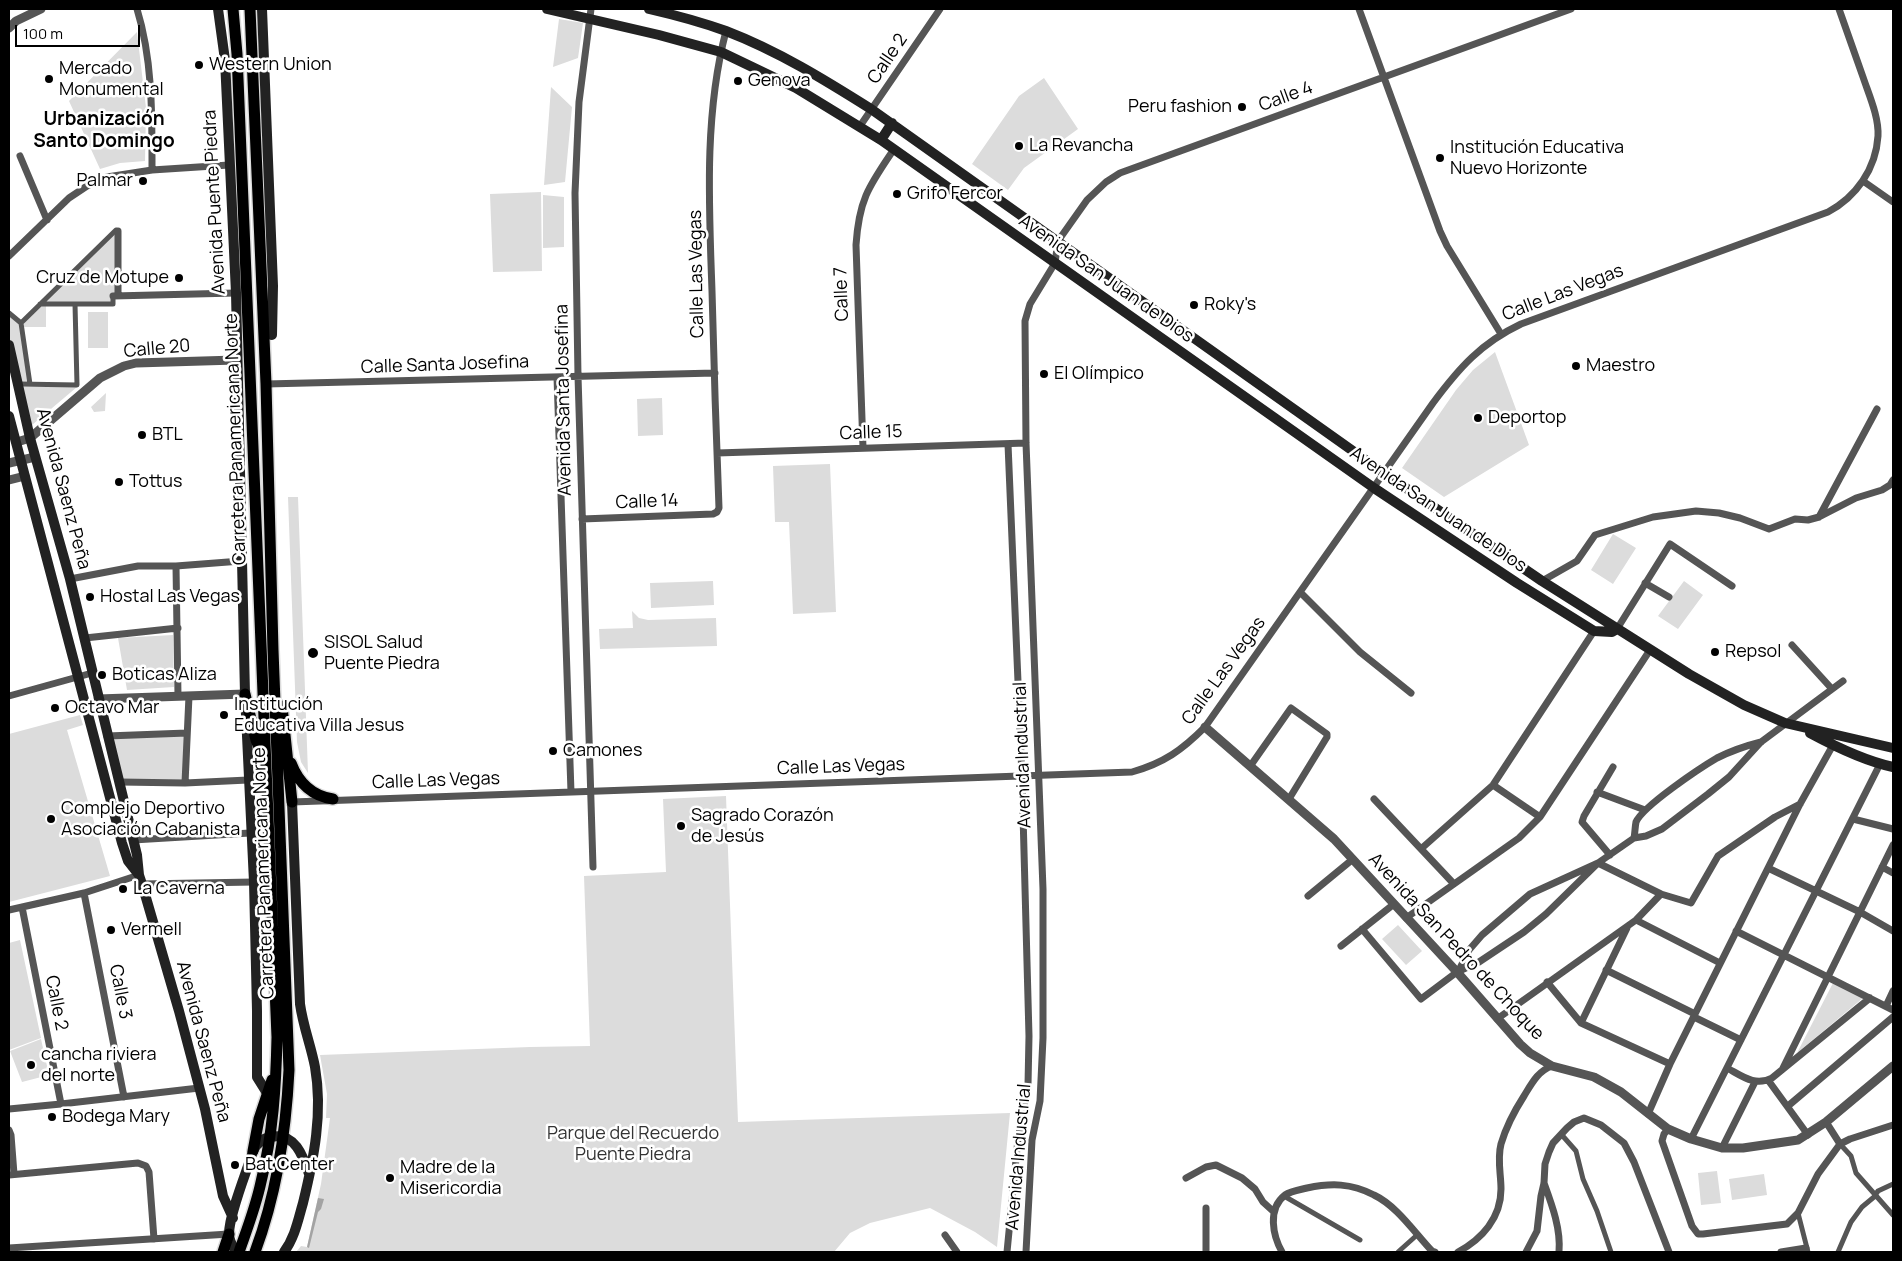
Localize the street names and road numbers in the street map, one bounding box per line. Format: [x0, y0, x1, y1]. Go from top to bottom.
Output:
street label: Calle 2 [863, 30, 913, 88]
street label: Calle 4 [1256, 77, 1316, 117]
street label: Avenida Puente Piedra [199, 109, 231, 295]
street label: Calle Las Vegas [685, 210, 709, 338]
street label: Avenida San Juan de Dios [1014, 210, 1198, 348]
street label: Calle Las Vegas [1499, 260, 1627, 326]
street label: Calle 7 [830, 266, 854, 322]
street label: Avenida Santa Josefina [552, 304, 576, 496]
street label: Carretera Panamericana Norte [221, 313, 251, 565]
street label: Calle 20 [123, 335, 191, 363]
street label: Calle Santa Josefina [360, 351, 530, 379]
street label: Avenida Saenz Peña [31, 406, 95, 572]
street label: Calle 15 [839, 421, 903, 445]
street label: Avenida San Juan de Dios [1345, 443, 1531, 577]
street label: Calle 14 [615, 490, 679, 514]
street label: Calle Las Vegas [1178, 613, 1270, 729]
street label: Avenida Industrial [1010, 681, 1036, 829]
street label: Carretera Panamericana Norte [249, 747, 279, 999]
street label: Calle Las Vegas [777, 754, 905, 780]
street label: Calle Las Vegas [372, 768, 500, 794]
street label: Avenida San Pedro de Choque [1364, 849, 1548, 1045]
street label: Avenida Saenz Peña [171, 959, 235, 1125]
street label: Calle 3 [104, 963, 136, 1021]
street label: Calle 2 [40, 974, 72, 1032]
street label: Avenida Industrial [1002, 1083, 1036, 1231]

